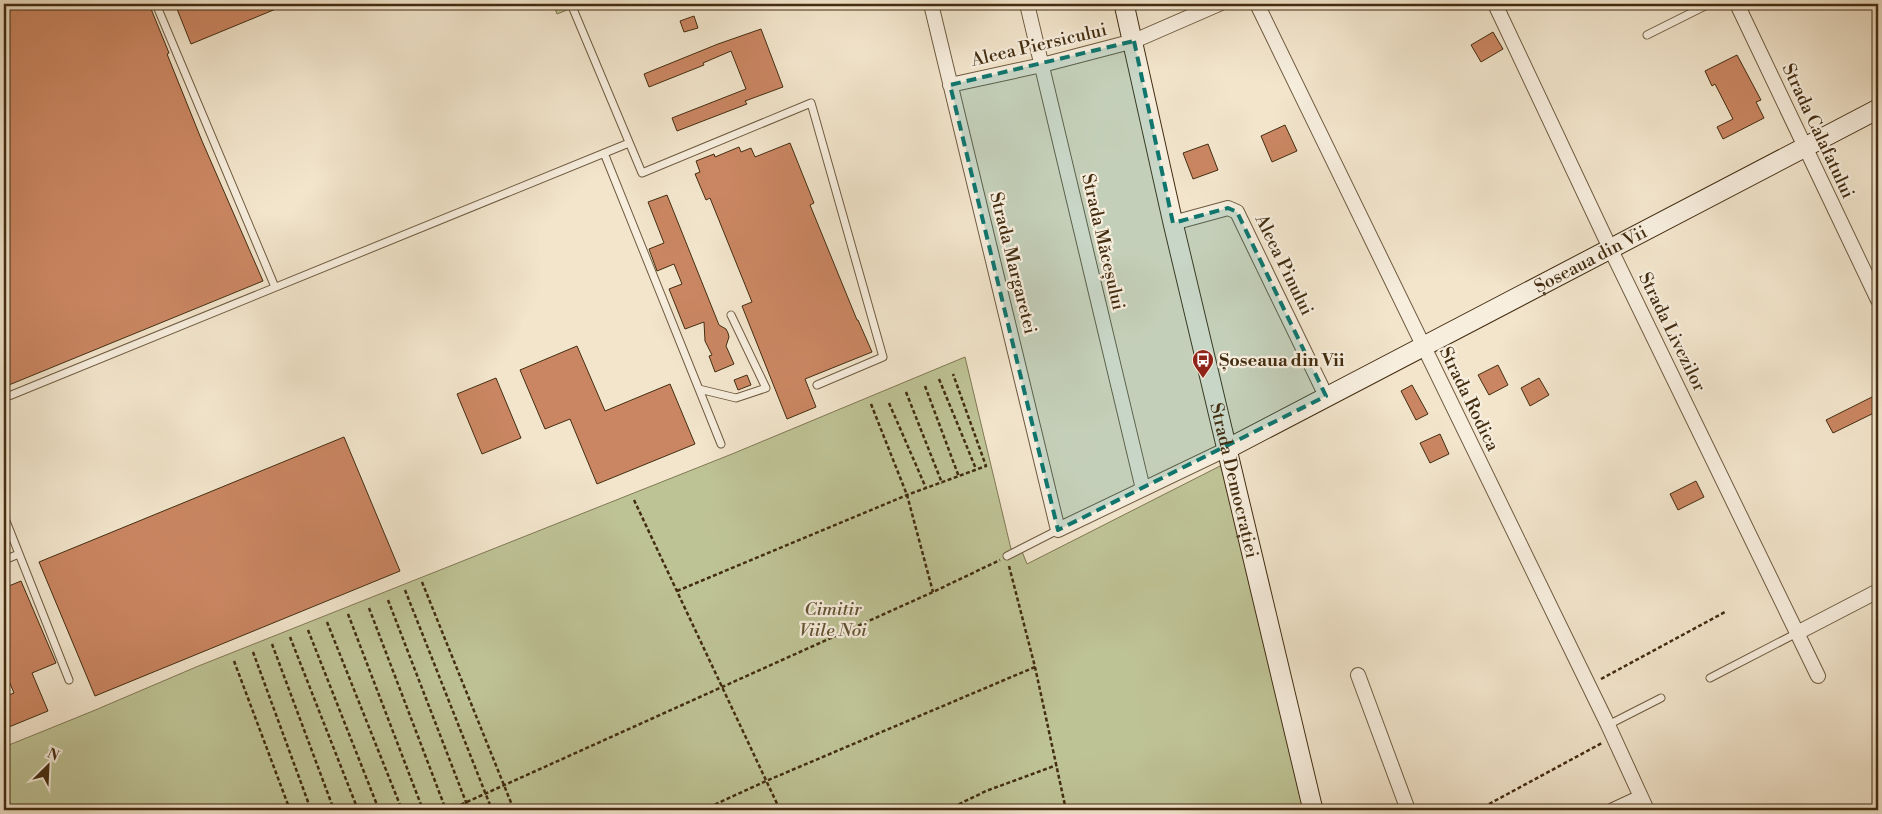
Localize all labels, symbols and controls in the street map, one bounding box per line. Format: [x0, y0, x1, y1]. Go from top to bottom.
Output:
street label: Aleea Piersicului [968, 18, 1109, 72]
street label: Strada Calafatului [1777, 60, 1859, 202]
street label: Strada Măceșului [1076, 171, 1130, 313]
street label: Strada Margaretei [984, 190, 1042, 336]
street label: Aleea Pinului [1249, 210, 1318, 319]
street label: Șoseaua din Vii [1530, 220, 1651, 298]
street label: Strada Livezilor [1633, 269, 1711, 396]
street label: Strada Rodica [1434, 343, 1505, 456]
bus stop icon: Șoseaua din Vii [1191, 348, 1215, 379]
place label: Șoseaua din Vii [1219, 349, 1345, 372]
street label: Strada Democrației [1205, 400, 1264, 560]
park label: Cimitir Viile Noi [799, 598, 867, 642]
north arrow [22, 742, 72, 792]
text: N [44, 745, 62, 766]

